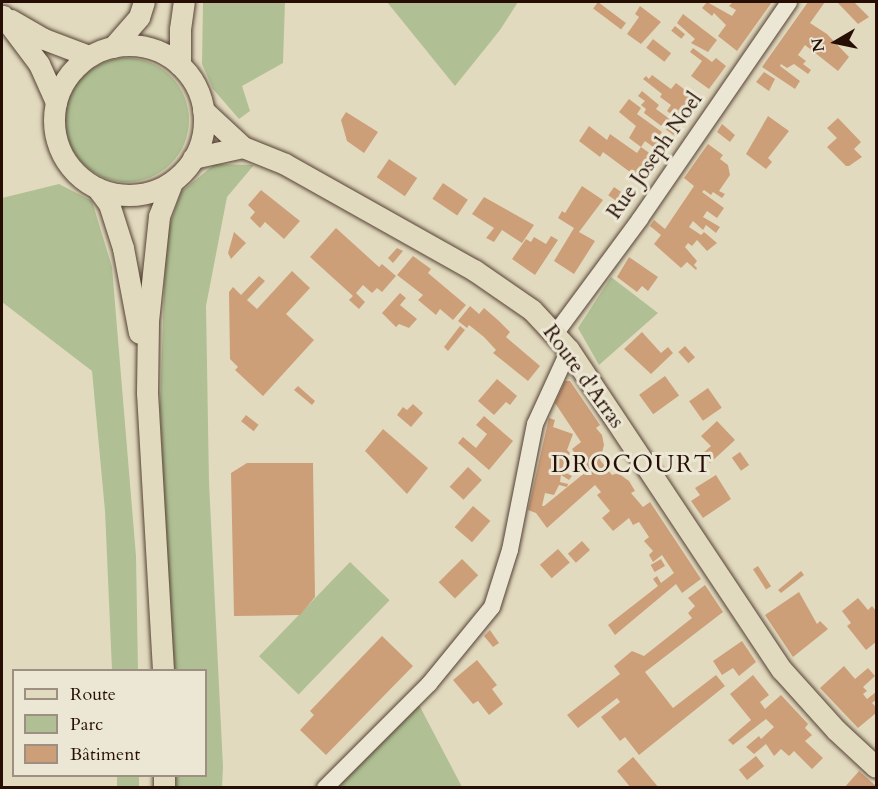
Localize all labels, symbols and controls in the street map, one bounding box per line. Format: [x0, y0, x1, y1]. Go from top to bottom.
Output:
north arrow [806, 12, 866, 72]
text: N [806, 36, 830, 53]
street label: Rue Joseph Noel [602, 88, 708, 224]
street label: Route d'Arras [537, 320, 629, 434]
district label: DROCOURT [551, 451, 713, 479]
legend [12, 669, 207, 777]
text: Route [70, 682, 116, 707]
text: Parc [70, 712, 103, 737]
text: Bâtiment [70, 742, 140, 767]

